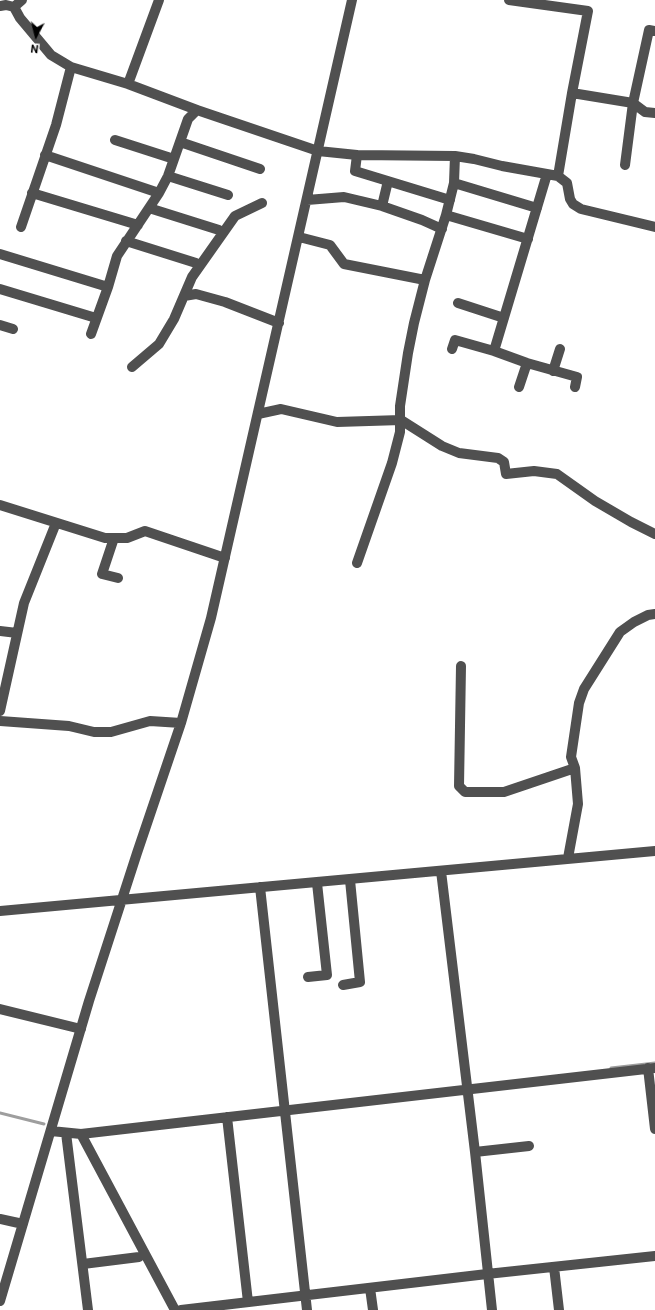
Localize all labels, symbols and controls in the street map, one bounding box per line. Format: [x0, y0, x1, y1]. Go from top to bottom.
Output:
north arrow [16, 16, 56, 56]
text: N [30, 41, 39, 55]

